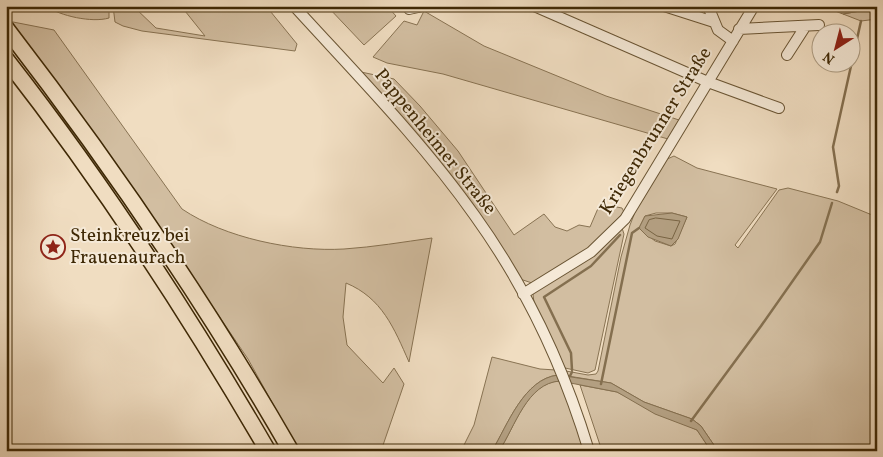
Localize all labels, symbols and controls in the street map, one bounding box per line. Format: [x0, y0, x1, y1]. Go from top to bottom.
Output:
north arrow [810, 22, 860, 72]
street label: Kriegenbrunner Straße [594, 42, 718, 220]
text: N [820, 47, 839, 68]
street label: Pappenheimer Straße [368, 63, 502, 221]
place label: Steinkreuz bei Frauenaurach [70, 223, 190, 271]
place icon: Steinkreuz bei Frauenaurach [40, 234, 66, 260]

